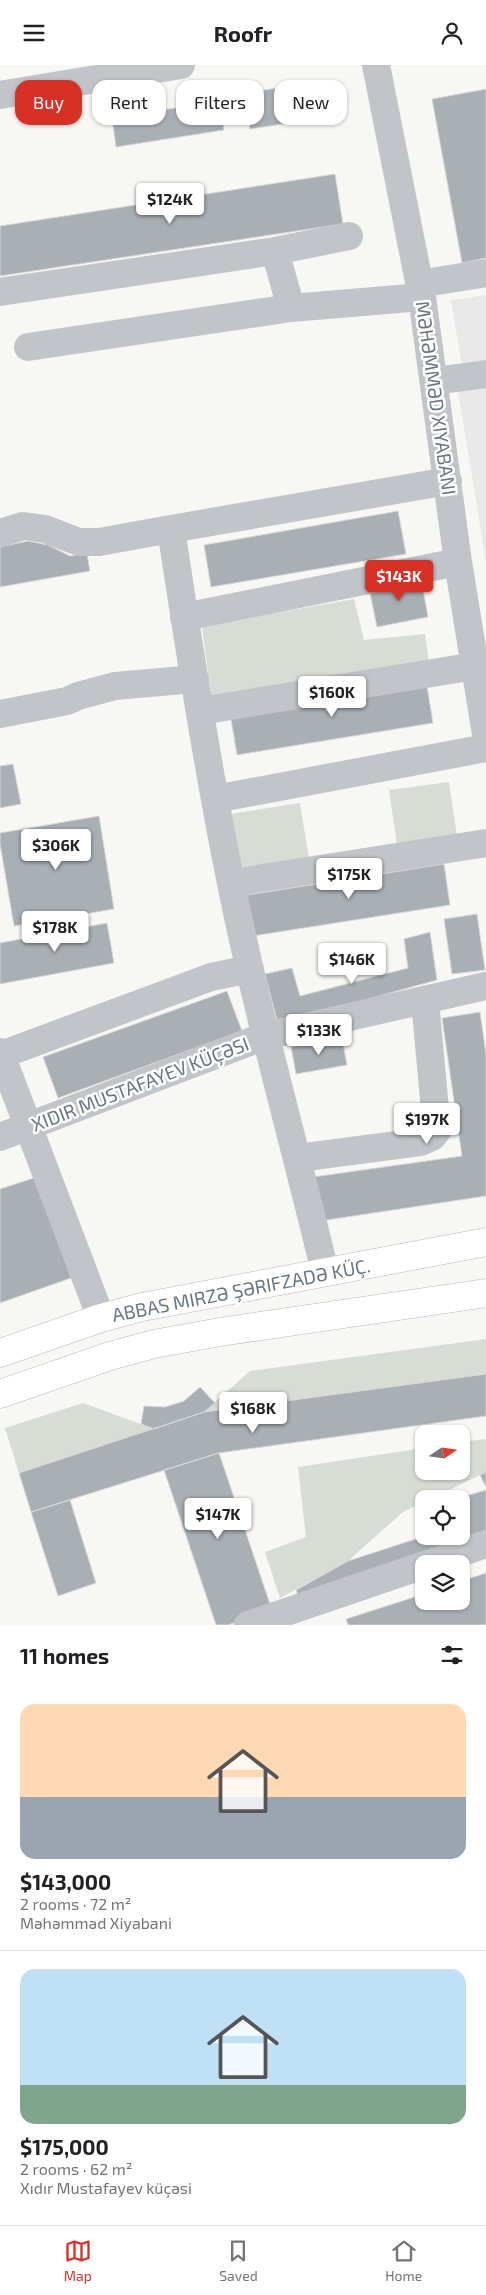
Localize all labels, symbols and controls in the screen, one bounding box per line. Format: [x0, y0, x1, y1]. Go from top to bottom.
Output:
icon: menu [20, 19, 48, 47]
icon: person [438, 19, 466, 47]
text: Roofr [214, 20, 272, 46]
chip: Buy [15, 80, 82, 125]
chip: Rent [92, 80, 166, 125]
chip: Filters [176, 80, 264, 125]
chip: New [274, 80, 347, 125]
pin: $124K [135, 183, 205, 225]
text: $124K [147, 189, 193, 208]
street label: MƏHƏMMƏD XIYABANI [411, 299, 462, 496]
pin: $143K [364, 559, 434, 602]
text: $143K [376, 566, 422, 585]
pin: $160K [297, 675, 367, 718]
text: $160K [309, 682, 355, 701]
pin: $306K [21, 829, 91, 871]
text: $306K [32, 835, 80, 854]
pin: $175K [314, 857, 384, 900]
text: $175K [327, 864, 371, 883]
pin: $178K [20, 911, 90, 953]
text: $178K [33, 917, 77, 936]
pin: $146K [317, 943, 387, 985]
text: $146K [329, 949, 375, 968]
pin: $133K [284, 1013, 354, 1056]
text: $133K [297, 1020, 341, 1039]
street label: XIDIR MUSTAFAYEV KÜÇƏSI [28, 1031, 252, 1137]
pin: $197K [392, 1103, 462, 1145]
text: $197K [405, 1109, 449, 1128]
street label: ABBAS MIRZƏ ŞƏRIFZADƏ KÜÇ. [110, 1253, 372, 1327]
pin: $168K [218, 1391, 288, 1434]
text: $168K [230, 1398, 276, 1417]
north arrow [415, 1425, 470, 1480]
map controls [415, 1425, 470, 1610]
button: locate [415, 1490, 470, 1545]
pin: $147K [183, 1497, 253, 1540]
text: $147K [196, 1504, 240, 1523]
button: layers [415, 1555, 470, 1610]
icon: filters [438, 1641, 466, 1669]
text: 11 homes [20, 1643, 109, 1668]
icon: home [198, 1736, 288, 1826]
text: $143,000 [20, 1869, 111, 1894]
text: 2 rooms · 72 m² [20, 1894, 131, 1913]
text: Məhəmməd Xiyabani [20, 1913, 172, 1932]
icon: home [198, 2002, 288, 2092]
text: $175,000 [20, 2134, 109, 2159]
text: 2 rooms · 62 m² [20, 2159, 132, 2178]
text: Xıdır Mustafayev küçəsi [20, 2178, 192, 2197]
tab: Map [64, 2237, 92, 2284]
tab: Saved [219, 2237, 258, 2284]
tab: Home [385, 2237, 422, 2284]

